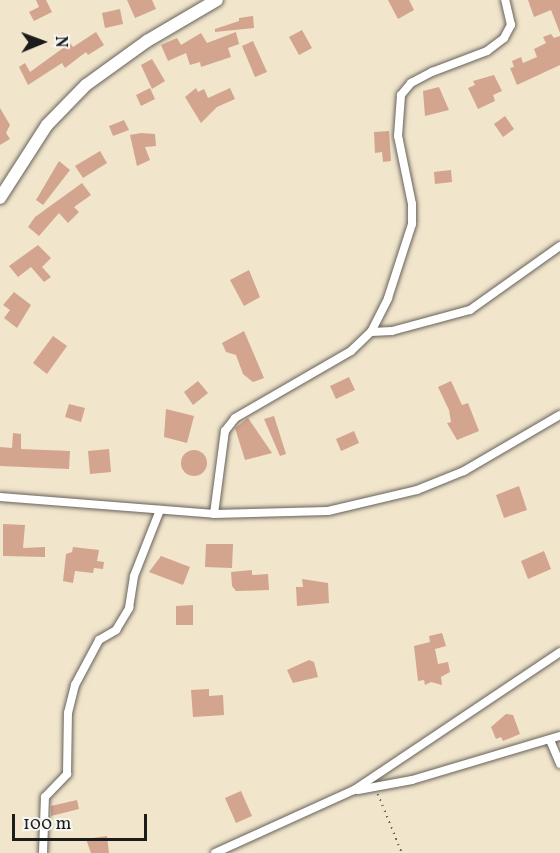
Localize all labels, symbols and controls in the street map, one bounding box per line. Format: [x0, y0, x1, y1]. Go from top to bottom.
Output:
north arrow [12, 12, 72, 72]
text: N [49, 36, 71, 48]
scale bar [15, 802, 150, 840]
text: 100 m [23, 812, 72, 837]

